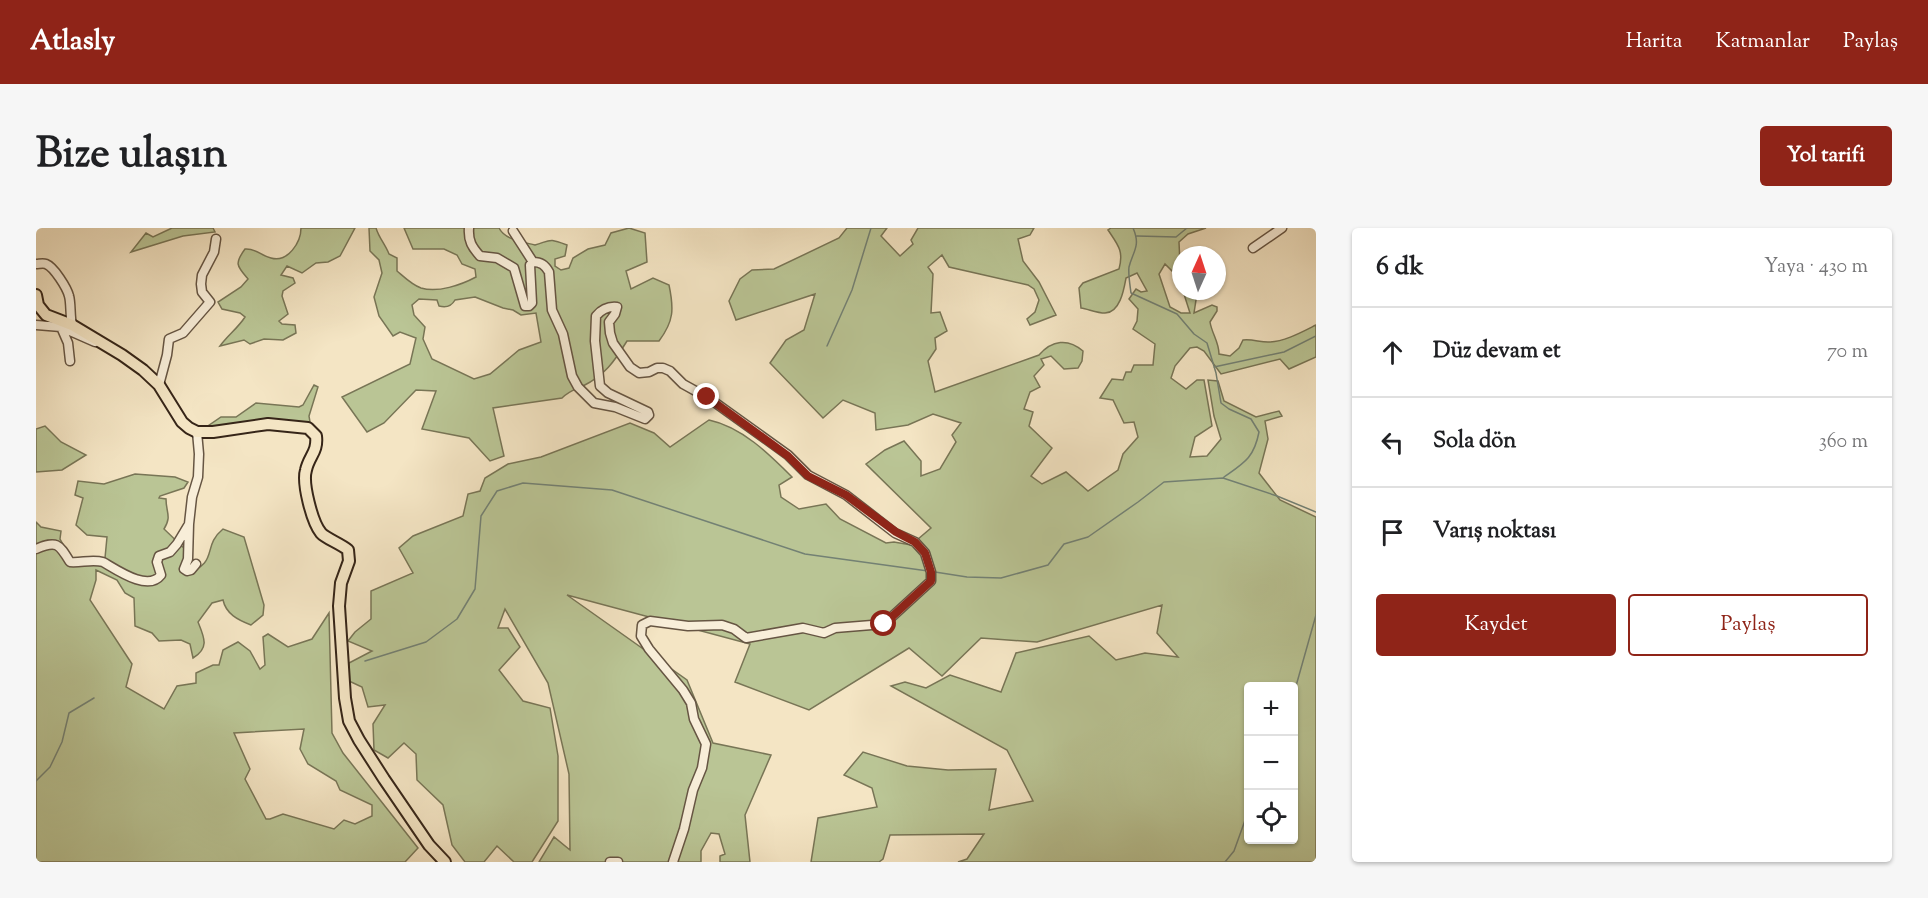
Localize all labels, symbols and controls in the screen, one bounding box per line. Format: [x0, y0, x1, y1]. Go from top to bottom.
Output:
text: Atlasly [30, 22, 115, 62]
text: Harita [1626, 27, 1682, 57]
text: Katmanlar [1715, 27, 1810, 57]
text: Paylaş [1843, 27, 1898, 57]
text: Bize ulaşın [36, 126, 227, 186]
button: Yol tarifi [1760, 126, 1892, 186]
north arrow [1172, 246, 1226, 300]
text: 6 dk [1376, 249, 1424, 286]
text: Yaya · 430 m [1764, 253, 1868, 282]
icon: ahead [1376, 336, 1409, 369]
text: Düz devam et [1433, 336, 1560, 368]
text: 70 m [1827, 338, 1868, 367]
route end [693, 383, 719, 409]
icon: left [1376, 426, 1409, 459]
text: Sola dön [1433, 426, 1516, 458]
text: 360 m [1819, 428, 1868, 457]
icon: arrive [1376, 516, 1409, 549]
text: Varış noktası [1433, 516, 1556, 548]
button: Kaydet [1376, 594, 1616, 656]
button: Paylaş [1628, 594, 1868, 656]
route start [870, 610, 896, 636]
map controls [1244, 682, 1298, 844]
button: + [1244, 682, 1298, 736]
button: − [1244, 736, 1298, 790]
button: locate [1244, 790, 1298, 844]

